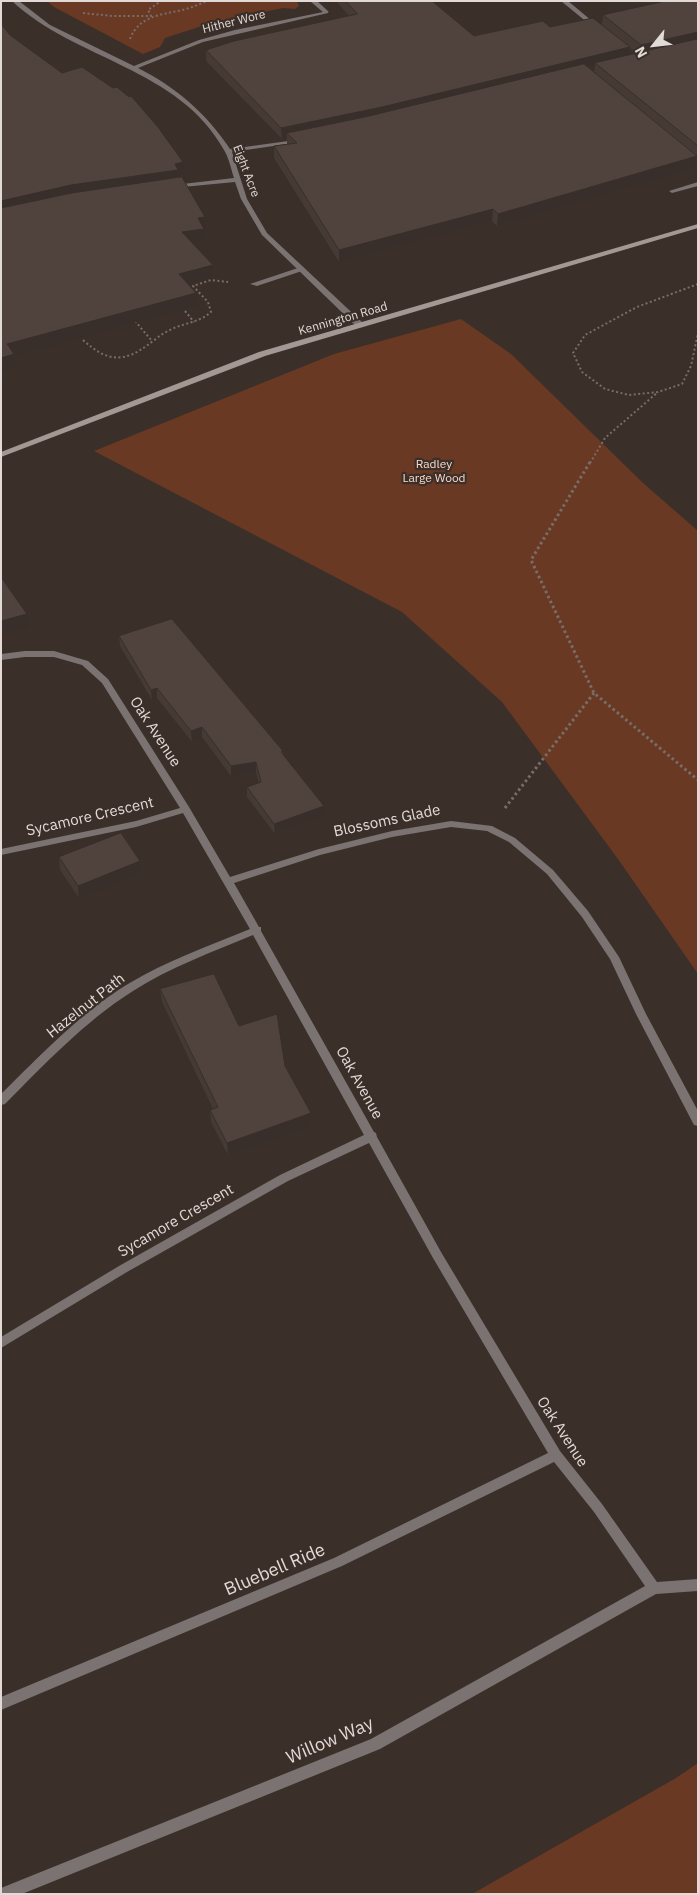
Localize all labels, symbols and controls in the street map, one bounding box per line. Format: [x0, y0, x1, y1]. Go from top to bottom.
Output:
street label: Hither Wore [201, 7, 267, 37]
north arrow [629, 20, 679, 70]
text: N [631, 43, 651, 61]
street label: Eight Acre [229, 143, 263, 199]
street label: Kennington Road [297, 299, 389, 339]
park label: Radley Large Wood [402, 458, 466, 486]
street label: Oak Avenue [126, 693, 184, 771]
street label: Sycamore Crescent [25, 794, 155, 840]
street label: Blossoms Glade [332, 801, 442, 841]
street label: Hazelnut Path [43, 970, 129, 1042]
street label: Oak Avenue [332, 1044, 386, 1122]
street label: Sycamore Crescent [115, 1181, 237, 1261]
street label: Oak Avenue [533, 1393, 591, 1471]
street label: Bluebell Ride [221, 1539, 329, 1601]
street label: Willow Way [283, 1713, 377, 1769]

